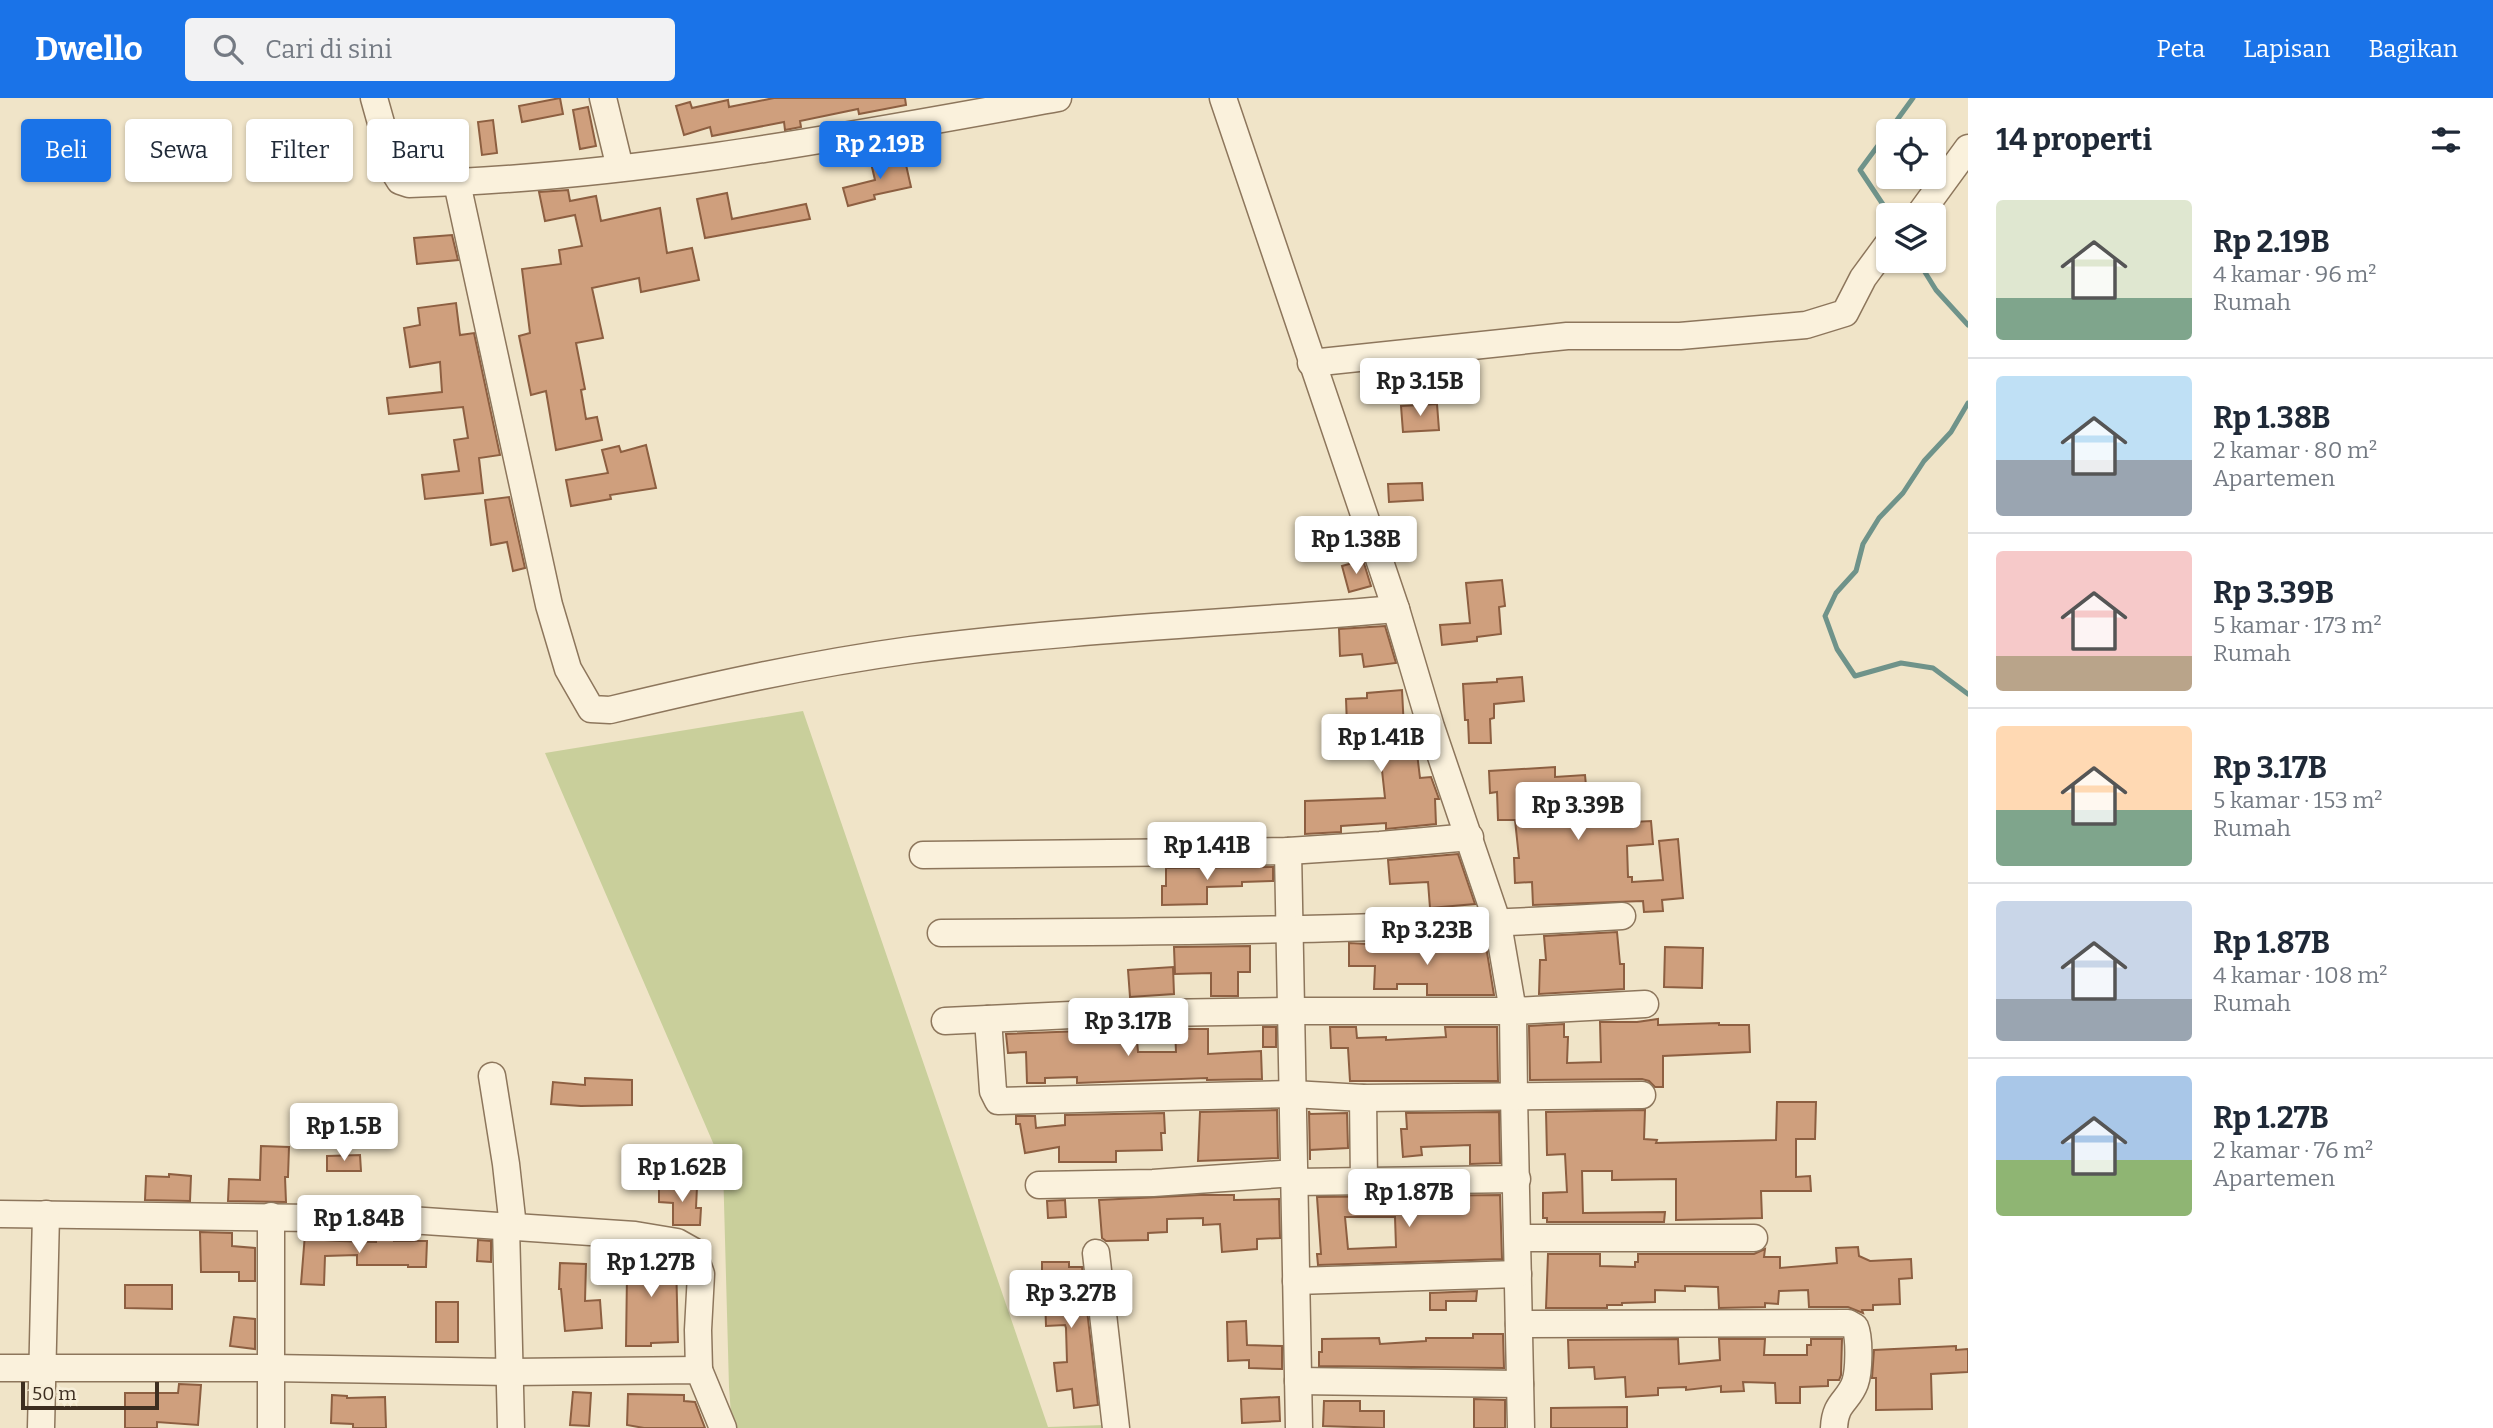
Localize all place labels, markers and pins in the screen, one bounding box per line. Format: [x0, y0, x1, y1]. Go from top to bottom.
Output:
pin: Rp 2.19B [808, 122, 952, 181]
pin: Rp 3.15B [1348, 358, 1492, 418]
pin: Rp 1.38B [1284, 517, 1428, 576]
pin: Rp 1.41B [1309, 714, 1453, 774]
pin: Rp 3.39B [1506, 782, 1650, 842]
pin: Rp 1.41B [1135, 822, 1279, 882]
pin: Rp 3.23B [1355, 908, 1499, 967]
pin: Rp 3.17B [1056, 998, 1200, 1058]
pin: Rp 1.5B [279, 1104, 409, 1163]
pin: Rp 1.62B [610, 1144, 754, 1204]
pin: Rp 1.87B [1337, 1170, 1481, 1229]
pin: Rp 1.84B [287, 1196, 431, 1255]
pin: Rp 1.27B [579, 1240, 723, 1299]
pin: Rp 3.27B [999, 1270, 1143, 1330]

